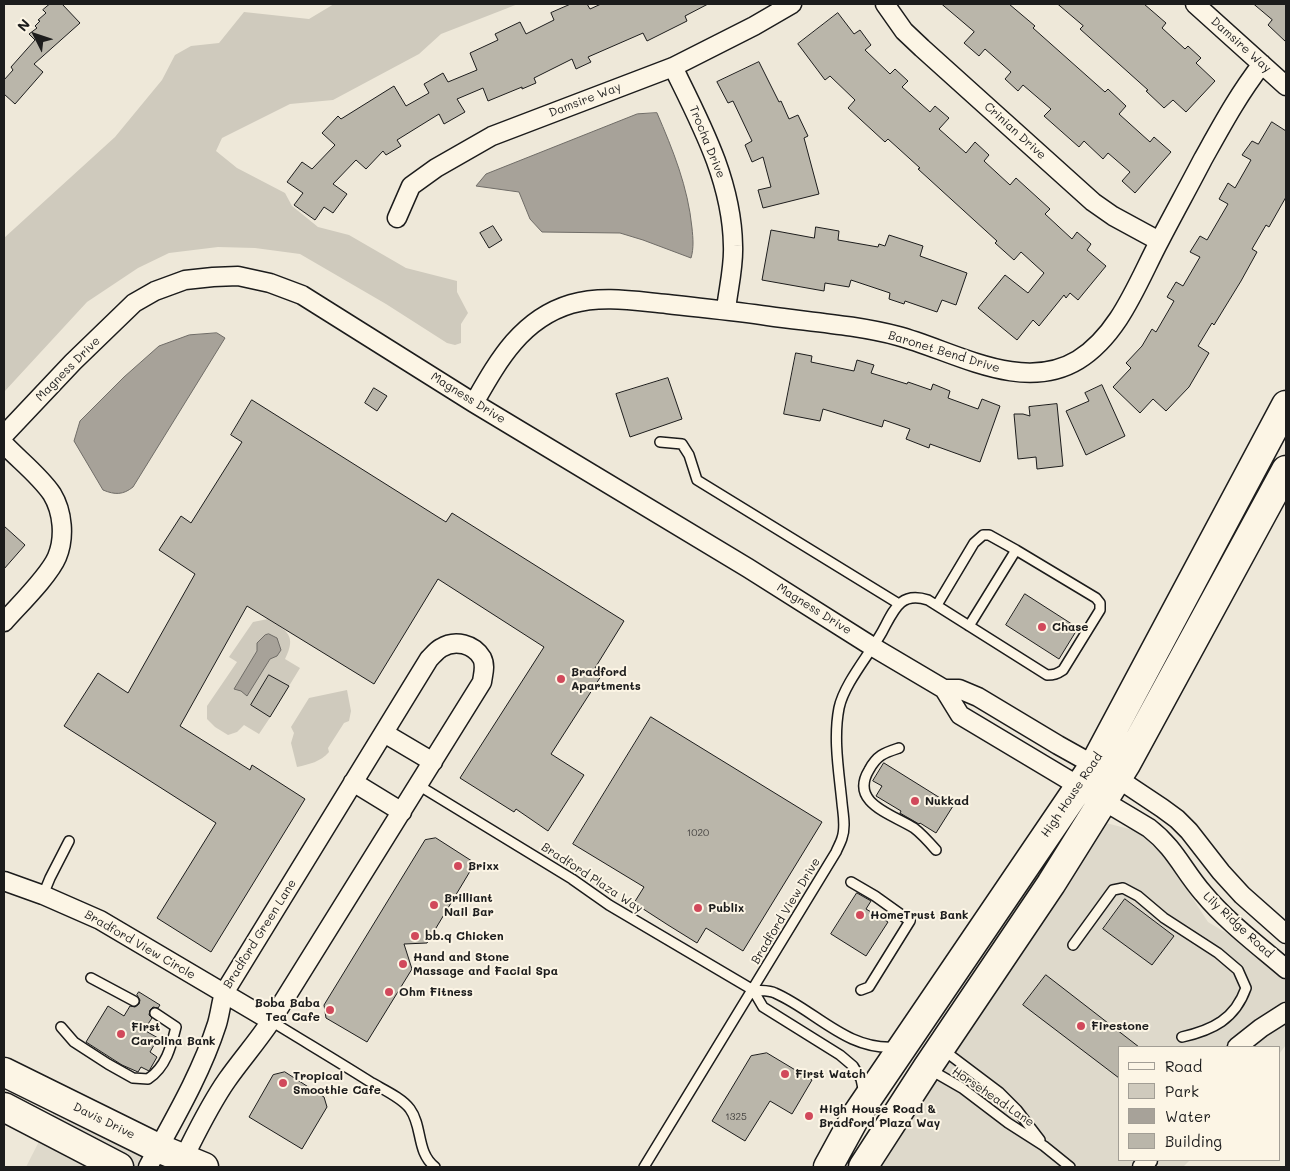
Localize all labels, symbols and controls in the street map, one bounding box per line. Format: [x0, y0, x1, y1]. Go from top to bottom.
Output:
north arrow [10, 10, 60, 60]
street label: Damsire Way [1208, 14, 1274, 76]
text: N [13, 15, 34, 35]
street label: Damsire Way [547, 80, 623, 120]
street label: Crinian Drive [981, 99, 1049, 163]
street label: Trocha Drive [686, 104, 728, 180]
street label: Baronet Bend Drive [886, 328, 1002, 376]
street label: Magness Drive [33, 334, 103, 404]
street label: Magness Drive [428, 369, 508, 427]
street label: Magness Drive [774, 580, 854, 638]
place label: Chase [1052, 620, 1088, 634]
marker: Chase [1036, 621, 1048, 633]
place label: Bradford Apartments [571, 665, 641, 693]
marker: Bradford Apartments [555, 673, 567, 685]
street label: High House Road [1038, 750, 1106, 840]
place label: Nukkad [925, 794, 969, 808]
marker: Nukkad [909, 795, 921, 807]
house number: 1020 [687, 827, 709, 839]
street label: Bradford Plaza Way [539, 840, 645, 916]
street label: Bradford View Drive [749, 855, 823, 967]
place label: Brixx [468, 859, 499, 873]
marker: Brixx [452, 860, 464, 872]
street label: Bradford Green Lane [221, 877, 299, 991]
street label: Lily Ridge Road [1200, 889, 1276, 961]
place label: Brilliant Nail Bar [444, 891, 494, 919]
marker: Brilliant Nail Bar [428, 899, 440, 911]
place label: Publix [708, 901, 744, 915]
marker: Publix [692, 902, 704, 914]
street label: Bradford View Circle [82, 907, 198, 983]
place label: HomeTrust Bank [870, 908, 968, 922]
marker: HomeTrust Bank [854, 909, 866, 921]
place label: bb.q Chicken [425, 929, 504, 943]
marker: bb.q Chicken [409, 930, 421, 942]
place label: Hand and Stone Massage and Facial Spa [413, 950, 558, 978]
marker: Hand and Stone Massage and Facial Spa [397, 958, 409, 970]
place label: Ohm Fitness [399, 985, 473, 999]
marker: Ohm Fitness [383, 986, 395, 998]
place label: Boba Baba Tea Cafe [255, 996, 320, 1024]
marker: Boba Baba Tea Cafe [324, 1004, 336, 1016]
place label: Firestone [1091, 1019, 1149, 1033]
place label: First Carolina Bank [131, 1020, 215, 1048]
marker: Firestone [1075, 1020, 1087, 1032]
marker: First Carolina Bank [115, 1028, 127, 1040]
legend [1118, 1046, 1280, 1161]
text: Road [1165, 1056, 1202, 1076]
street label: Horsehead Lane [949, 1064, 1037, 1130]
place label: First Watch [795, 1067, 866, 1081]
marker: First Watch [779, 1068, 791, 1080]
place label: Tropical Smoothie Cafe [293, 1069, 381, 1097]
marker: Tropical Smoothie Cafe [277, 1077, 289, 1089]
text: Park [1165, 1081, 1199, 1101]
street label: Davis Drive [71, 1100, 137, 1142]
place label: High House Road & Bradford Plaza Way [819, 1102, 940, 1130]
text: Water [1165, 1106, 1211, 1126]
marker: High House Road & Bradford Plaza Way [803, 1110, 815, 1122]
house number: 1325 [725, 1111, 747, 1123]
text: Building [1165, 1131, 1222, 1151]

